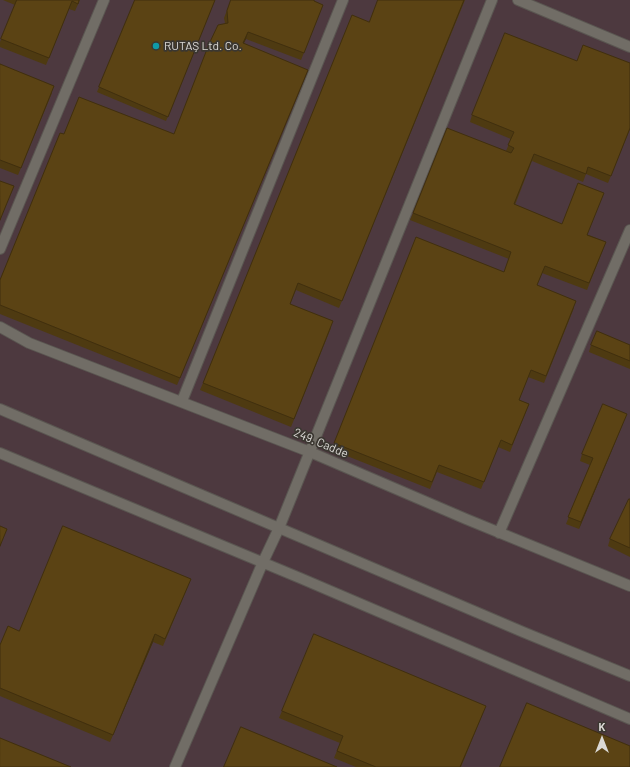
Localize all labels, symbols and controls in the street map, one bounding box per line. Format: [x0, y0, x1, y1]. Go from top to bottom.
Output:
place label: RUTAŞ Ltd. Co. [164, 39, 242, 53]
marker: RUTAŞ Ltd. Co. [151, 41, 161, 51]
street label: 249. Cadde [292, 425, 350, 461]
north arrow [582, 719, 622, 759]
text: K [599, 720, 605, 733]

